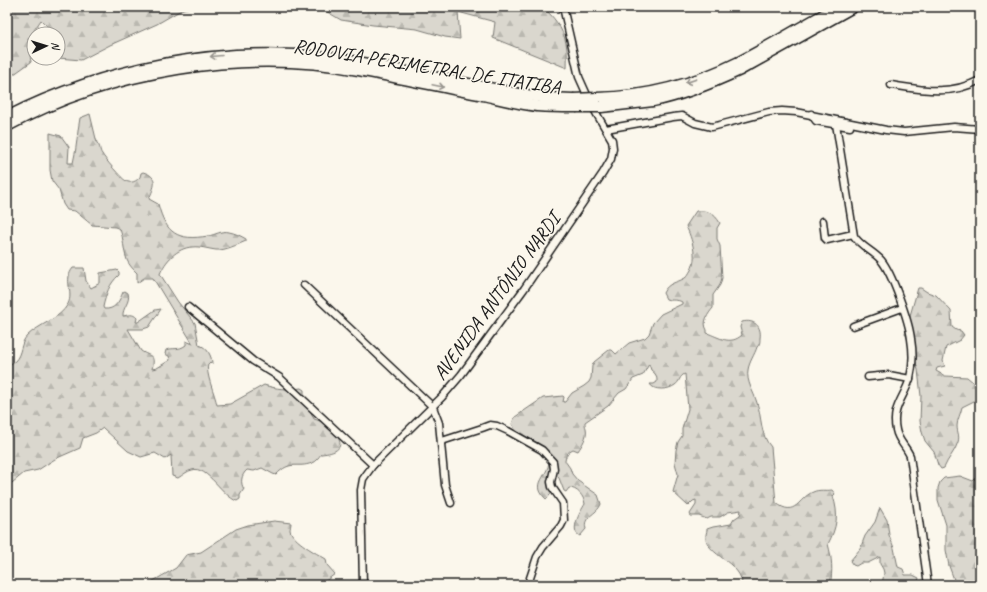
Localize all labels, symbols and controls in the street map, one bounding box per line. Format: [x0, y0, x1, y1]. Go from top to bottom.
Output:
north arrow [26, 26, 66, 66]
street label: RODOVIA PERIMETRAL DE ITATIBA [292, 33, 563, 100]
text: N [49, 41, 63, 51]
one-way arrow [210, 52, 223, 59]
one-way arrow [685, 78, 697, 86]
one-way arrow [431, 83, 444, 91]
street label: AVENIDA ANTÔNIO NARDI [427, 204, 568, 385]

